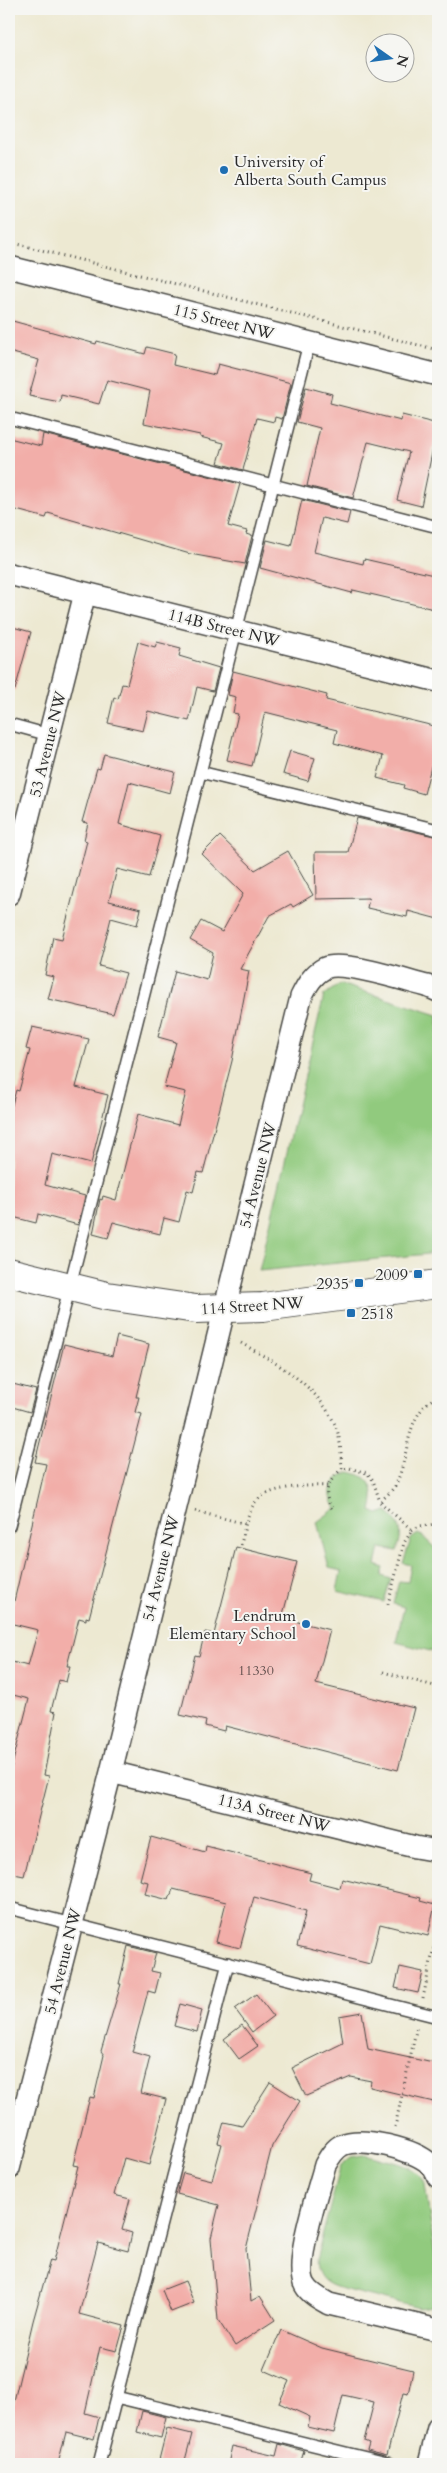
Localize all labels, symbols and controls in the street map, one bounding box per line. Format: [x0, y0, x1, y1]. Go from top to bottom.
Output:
north arrow [364, 32, 414, 82]
text: N [391, 53, 413, 69]
place label: University of Alberta South Campus [234, 151, 386, 191]
marker: University of Alberta South Campus [218, 164, 230, 176]
street label: 115 Street NW [171, 299, 277, 345]
street label: 114B Street NW [166, 604, 282, 652]
street label: 53 Avenue NW [24, 689, 72, 799]
street label: 54 Avenue NW [234, 1120, 282, 1230]
place label: 2009 [375, 1264, 408, 1286]
marker: 2009 [412, 1268, 424, 1280]
place label: 2935 [316, 1273, 349, 1295]
marker: 2935 [353, 1277, 365, 1289]
street label: 114 Street NW [200, 1291, 305, 1321]
place label: 2518 [361, 1303, 394, 1325]
marker: 2518 [345, 1307, 357, 1319]
street label: 54 Avenue NW [137, 1513, 185, 1623]
place label: Lendrum Elementary School [169, 1605, 296, 1645]
marker: Lendrum Elementary School [300, 1618, 312, 1630]
house number: 11330 [238, 1661, 274, 1680]
street label: 113A Street NW [216, 1788, 332, 1838]
street label: 54 Avenue NW [39, 1906, 87, 2016]

